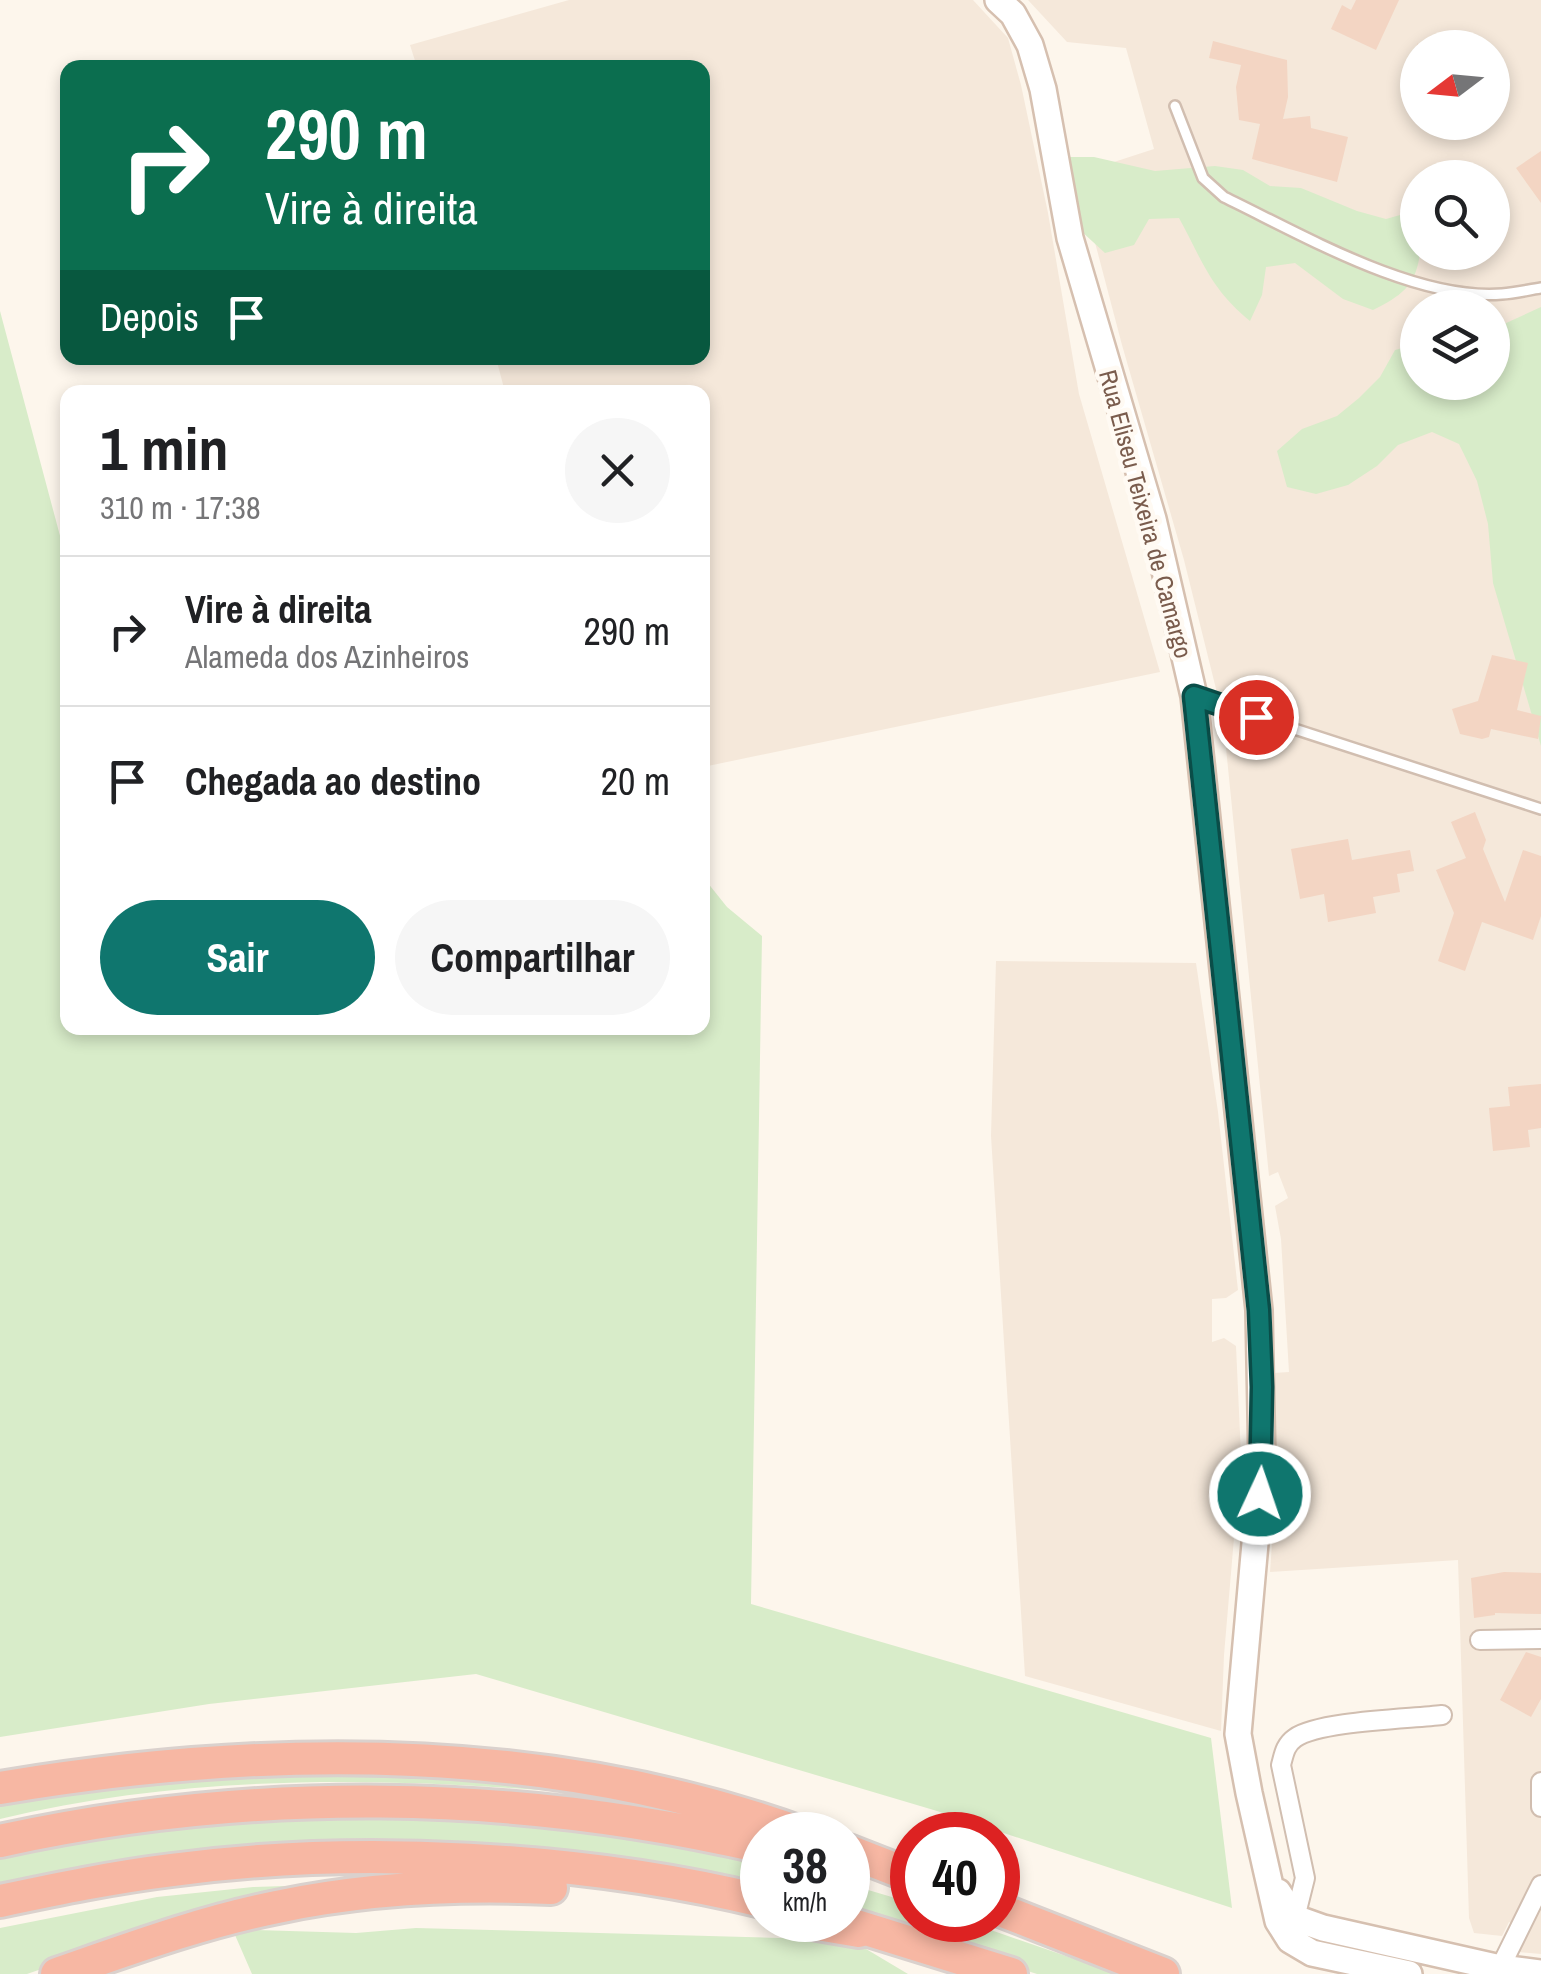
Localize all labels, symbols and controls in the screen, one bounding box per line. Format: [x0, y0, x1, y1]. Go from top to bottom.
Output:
north arrow [1400, 30, 1510, 140]
map controls [1400, 30, 1510, 400]
text: 290 m [265, 87, 428, 181]
icon: right [100, 100, 230, 230]
button: search [1400, 160, 1510, 270]
text: Vire à direita [265, 177, 478, 238]
icon: arrive [219, 290, 274, 345]
button: layers [1400, 290, 1510, 400]
text: Depois [100, 292, 199, 343]
street label: Rua Eliseu Teixeira de Camargo [1091, 366, 1201, 662]
text: 1 min [100, 408, 229, 489]
button: close [565, 418, 670, 523]
text: 310 m · 17:38 [100, 486, 260, 529]
text: Vire à direita [185, 584, 372, 635]
icon: right [100, 604, 155, 659]
text: 290 m [583, 606, 670, 657]
text: Alameda dos Azinheiros [185, 635, 469, 678]
pin [1214, 675, 1299, 760]
icon: arrive [1229, 690, 1284, 745]
icon: arrive [100, 754, 155, 809]
text: Chegada ao destino [185, 756, 481, 807]
text: 20 m [601, 756, 670, 807]
button: Sair [100, 900, 375, 1015]
button: Compartilhar [395, 900, 670, 1015]
position arrow [1208, 1442, 1312, 1546]
speed limit sign: 40 [890, 1812, 1020, 1942]
text: 38 [782, 1831, 828, 1899]
text: km/h [783, 1885, 827, 1919]

